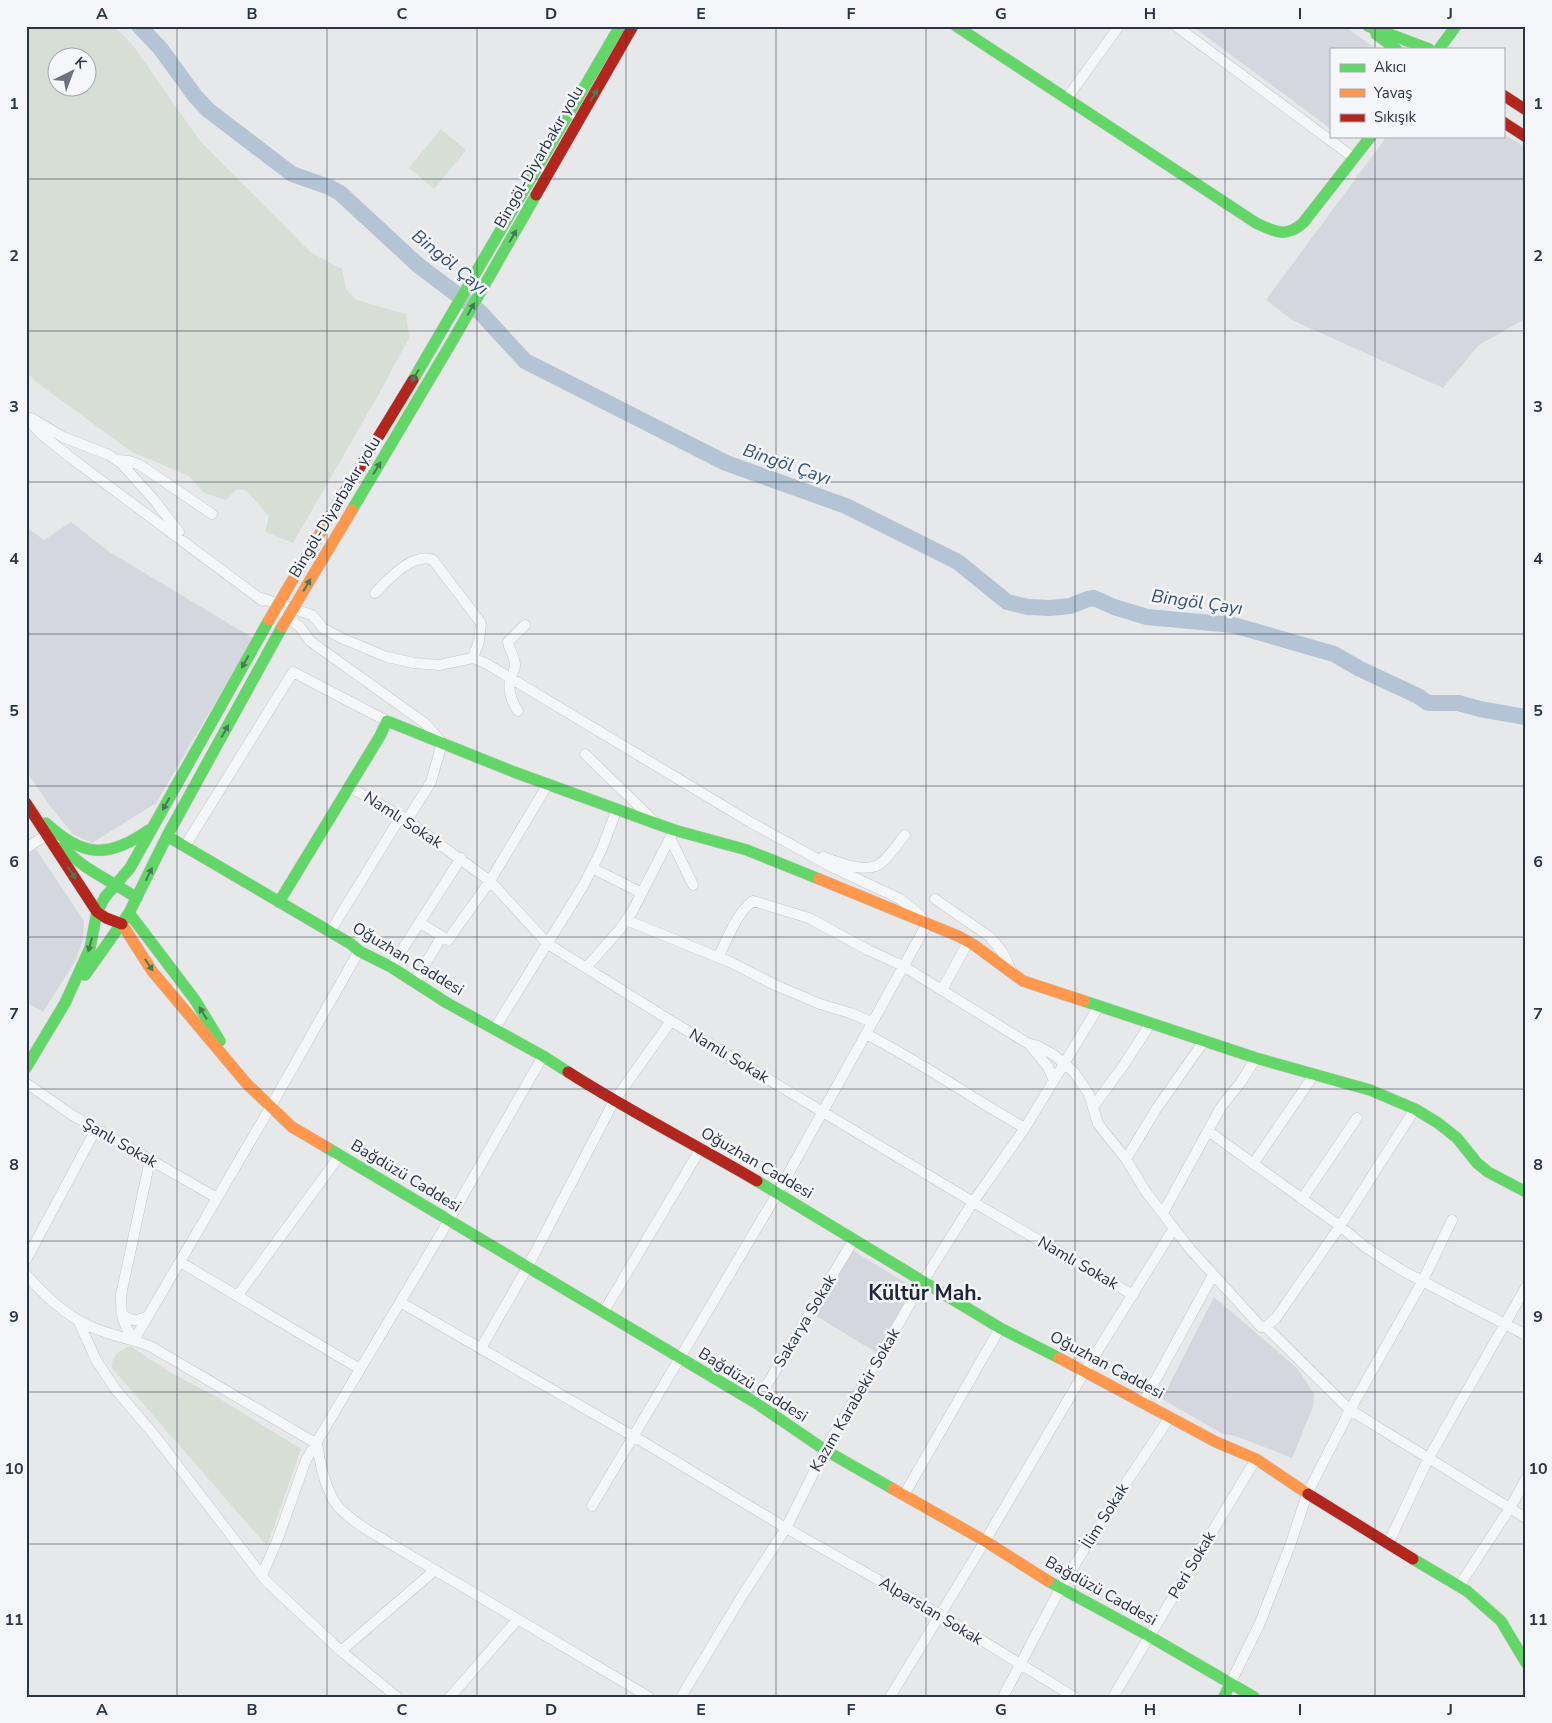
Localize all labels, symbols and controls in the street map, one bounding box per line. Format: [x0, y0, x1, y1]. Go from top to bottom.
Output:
text: A [96, 3, 108, 25]
text: B [246, 3, 258, 25]
text: C [397, 3, 408, 25]
text: D [545, 3, 557, 25]
text: E [696, 3, 706, 25]
text: F [847, 3, 856, 25]
text: G [995, 3, 1007, 25]
text: H [1144, 3, 1156, 25]
text: I [1298, 3, 1302, 25]
text: J [1446, 3, 1453, 25]
north arrow [48, 48, 98, 98]
legend [1330, 48, 1504, 138]
text: K [71, 53, 91, 73]
text: Akıcı [1374, 57, 1406, 77]
street label: Bingöl-Diyarbakır yolu [489, 82, 589, 232]
text: Yavaş [1373, 83, 1412, 103]
one-way arrow [589, 88, 598, 102]
text: 1 [9, 93, 19, 115]
text: 1 [1533, 93, 1543, 115]
text: Sıkışık [1374, 107, 1416, 127]
water label: Bingöl Çayı [407, 224, 493, 300]
one-way arrow [508, 229, 517, 242]
text: 2 [9, 245, 19, 267]
text: 2 [1533, 245, 1543, 267]
one-way arrow [466, 303, 475, 316]
one-way arrow [411, 369, 420, 382]
text: 3 [9, 396, 19, 418]
text: 3 [1533, 396, 1543, 418]
street label: Bingöl-Diyarbakır yolu [284, 432, 386, 582]
water label: Bingöl Çayı [740, 438, 834, 490]
one-way arrow [372, 462, 381, 475]
text: 4 [9, 548, 19, 570]
text: 4 [1533, 548, 1543, 570]
one-way arrow [303, 578, 312, 591]
water label: Bingöl Çayı [1150, 584, 1244, 620]
one-way arrow [241, 655, 249, 670]
text: 5 [9, 700, 19, 722]
text: 5 [1533, 700, 1543, 722]
one-way arrow [221, 724, 229, 738]
street label: Namlı Sokak [359, 786, 447, 854]
one-way arrow [162, 797, 170, 812]
text: 6 [9, 851, 19, 873]
text: 6 [1533, 851, 1543, 873]
one-way arrow [67, 866, 77, 880]
one-way arrow [145, 867, 153, 881]
street label: Oğuzhan Caddesi [348, 917, 468, 1001]
one-way arrow [85, 938, 93, 953]
one-way arrow [144, 958, 154, 972]
text: 7 [9, 1003, 19, 1025]
text: 7 [1533, 1003, 1543, 1025]
one-way arrow [198, 1006, 208, 1020]
street label: Namlı Sokak [685, 1023, 774, 1089]
street label: Şanlı Sokak [79, 1113, 162, 1174]
street label: Oğuzhan Caddesi [697, 1122, 817, 1204]
street label: Bağdüzü Caddesi [347, 1134, 465, 1218]
text: 8 [9, 1154, 19, 1176]
text: 8 [1533, 1154, 1543, 1176]
street label: Namlı Sokak [1034, 1231, 1123, 1295]
street label: Sakarya Sokak [769, 1270, 842, 1372]
district label: Kültür Mah. [868, 1279, 982, 1307]
text: 9 [9, 1306, 19, 1328]
text: 9 [1533, 1306, 1543, 1328]
street label: Kazım Karabekir Sokak [805, 1323, 906, 1476]
street label: Oğuzhan Caddesi [1046, 1326, 1168, 1404]
street label: Bağdüzü Caddesi [694, 1343, 812, 1427]
text: 10 [4, 1458, 24, 1480]
text: 10 [1528, 1458, 1548, 1480]
street label: İlim Sokak [1076, 1478, 1134, 1553]
street label: Peri Sokak [1163, 1526, 1221, 1603]
street label: Bağdüzü Caddesi [1041, 1551, 1161, 1631]
street label: Alparslan Sokak [875, 1571, 988, 1651]
text: 11 [4, 1609, 24, 1631]
text: 11 [1528, 1609, 1548, 1631]
text: A [96, 1699, 108, 1721]
text: B [246, 1699, 258, 1721]
text: C [397, 1699, 408, 1721]
text: D [545, 1699, 557, 1721]
text: E [696, 1699, 706, 1721]
text: F [847, 1699, 856, 1721]
text: G [995, 1699, 1007, 1721]
text: H [1144, 1699, 1156, 1721]
text: I [1298, 1699, 1302, 1721]
text: J [1446, 1699, 1453, 1721]

